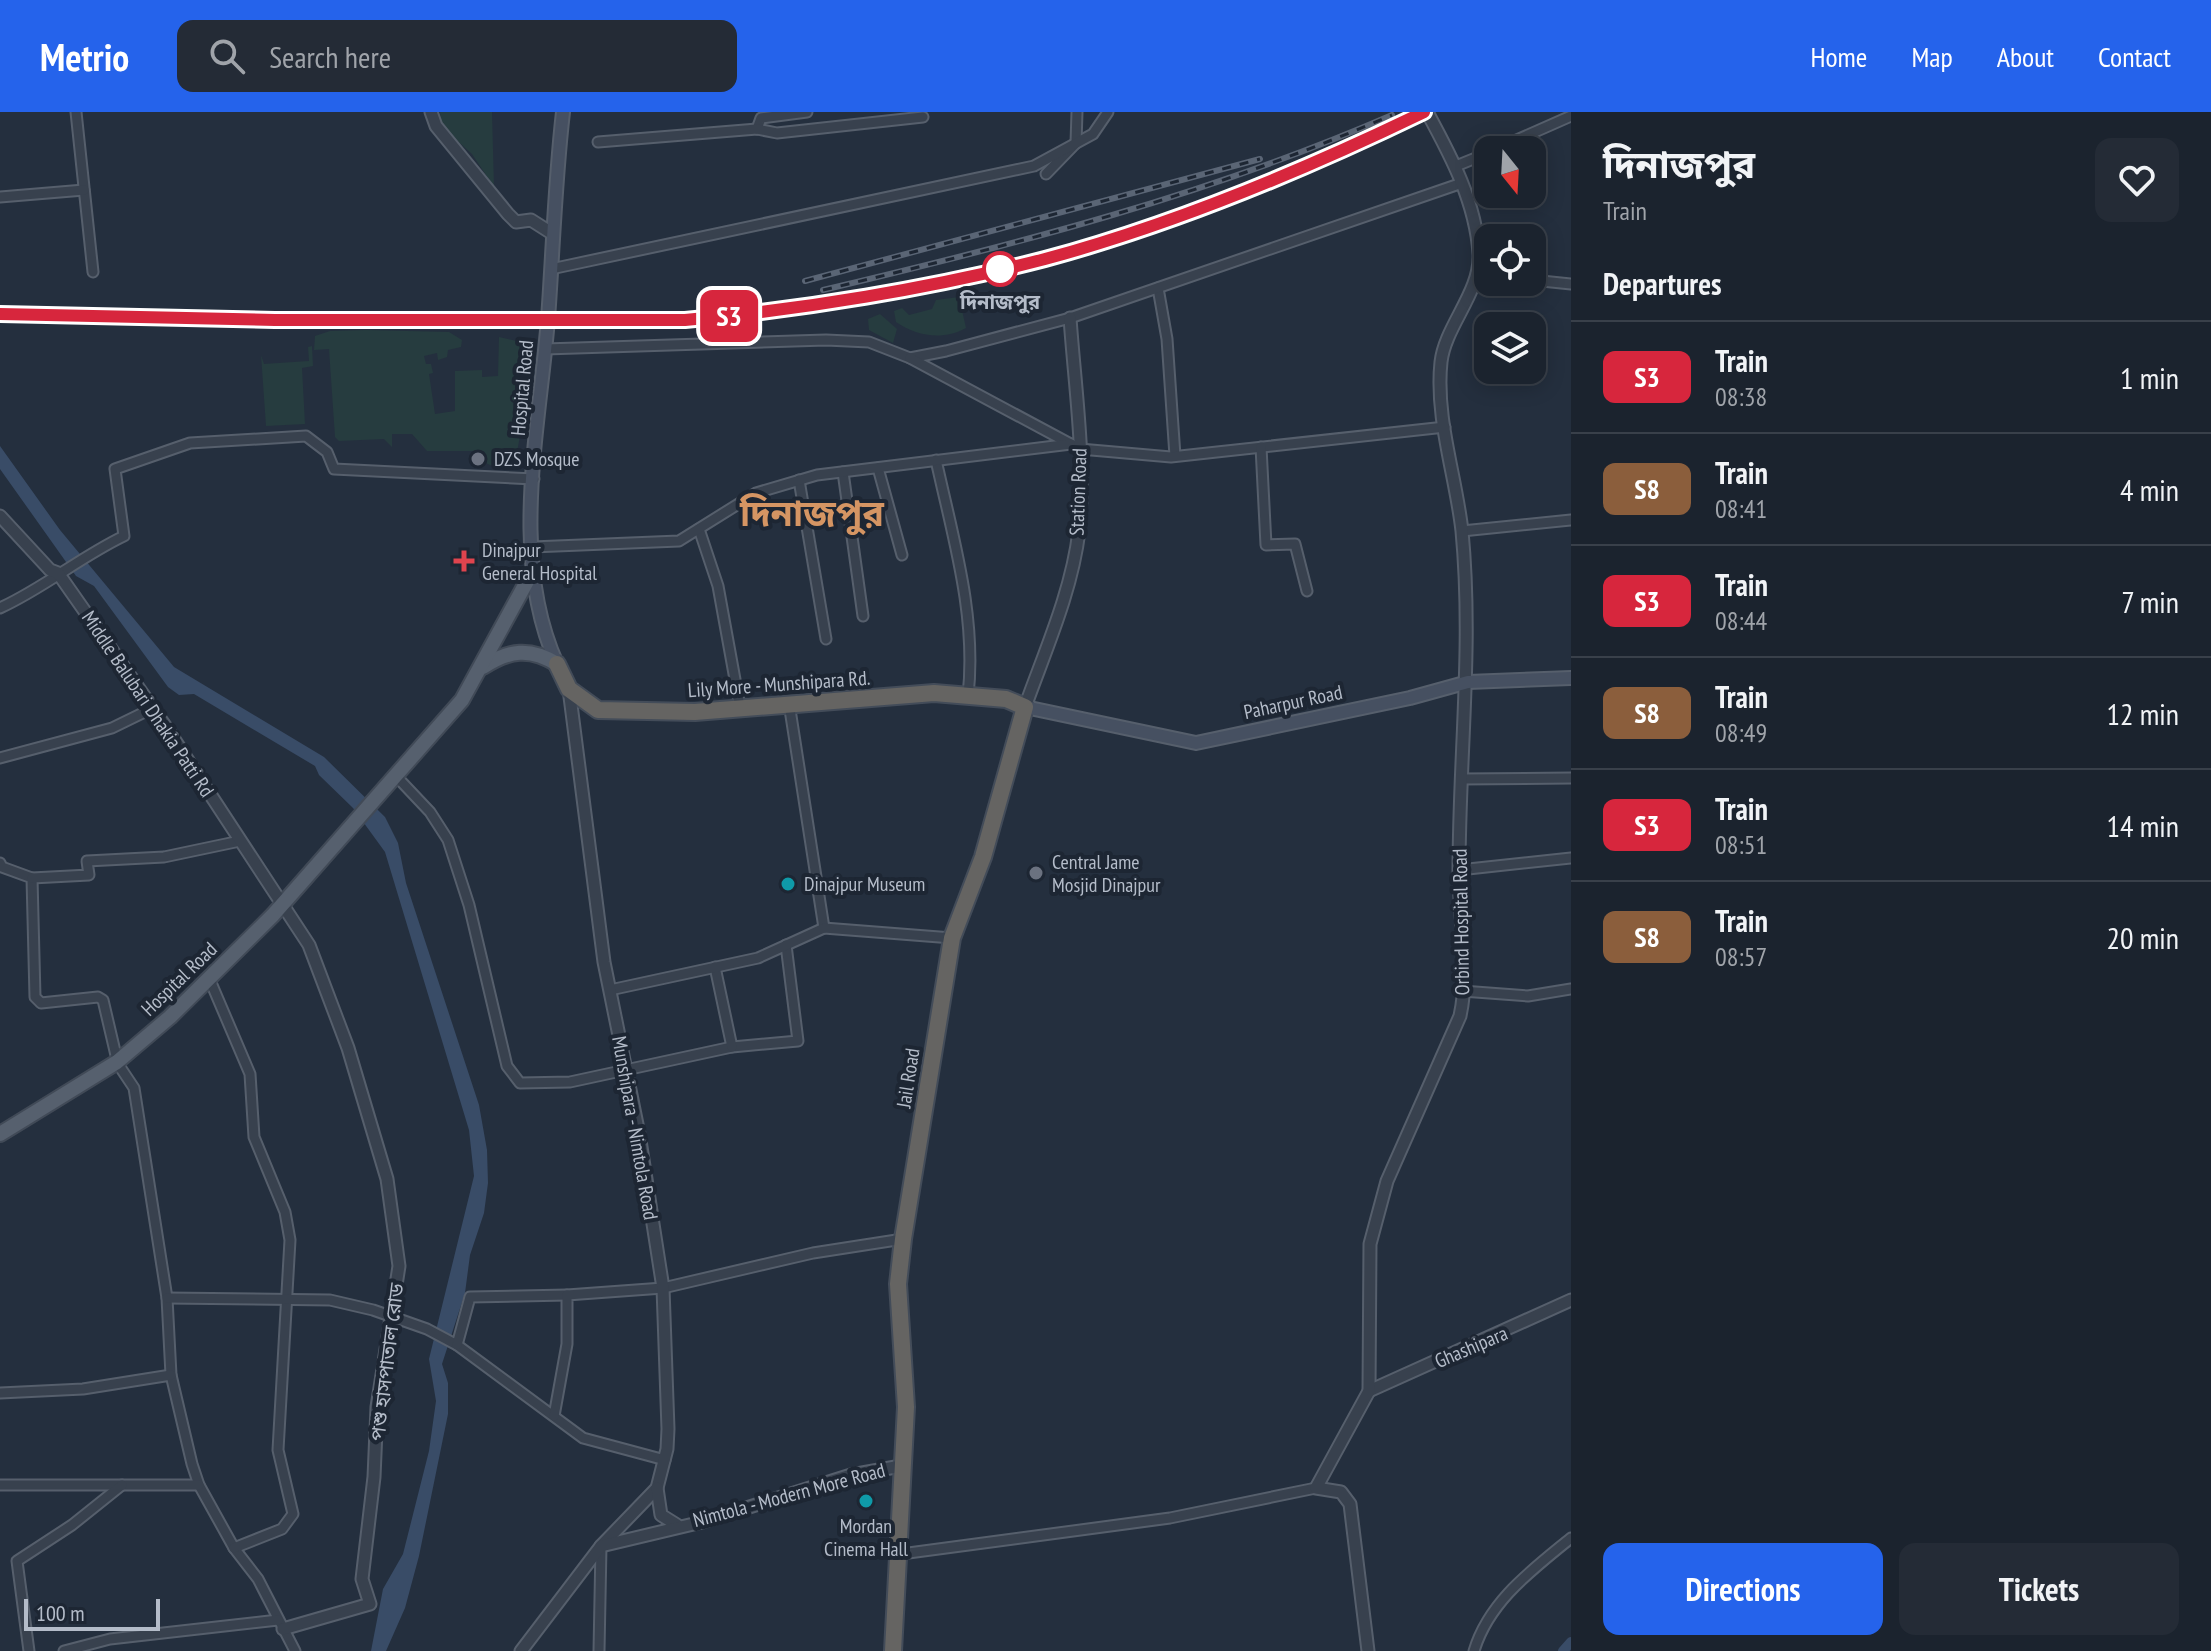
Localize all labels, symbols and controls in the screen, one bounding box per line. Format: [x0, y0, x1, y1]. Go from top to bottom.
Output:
search box [177, 20, 737, 92]
text: Metrio [40, 32, 129, 81]
icon: search [205, 34, 249, 78]
text: Search here [269, 37, 391, 76]
text: Home [1811, 38, 1867, 75]
text: Map [1911, 38, 1953, 75]
text: About [1997, 38, 2054, 75]
text: Contact [2098, 38, 2171, 75]
north arrow [1474, 136, 1546, 208]
map controls [1474, 136, 1546, 384]
button: heart [2095, 138, 2179, 222]
text: দিনাজপুর [1603, 139, 1755, 188]
text: Train [1603, 194, 1647, 227]
button: locate [1474, 224, 1546, 296]
marker: দিনাজপুর [983, 252, 1017, 286]
text: Departures [1603, 264, 1721, 303]
place label: দিনাজপুর [959, 289, 1041, 315]
line badge: S3 [693, 290, 765, 342]
text: S3 [716, 297, 742, 334]
button: layers [1474, 312, 1546, 384]
street label: Hospital Road [505, 339, 539, 437]
text: Train [1715, 341, 1768, 380]
text: S3 [1634, 358, 1660, 395]
text: 1 min [2120, 358, 2179, 397]
text: 08:38 [1715, 380, 1767, 413]
place label: DZS Mosque [494, 446, 579, 472]
street label: Station Road [1063, 448, 1093, 536]
marker: DZS Mosque [469, 450, 487, 468]
text: Train [1715, 453, 1768, 492]
text: S8 [1634, 470, 1660, 507]
text: 4 min [2120, 470, 2179, 509]
district label: দিনাজপুর [739, 489, 885, 536]
text: 08:41 [1715, 492, 1767, 525]
place label: Dinajpur General Hospital [482, 537, 597, 586]
marker: Dinajpur General Hospital [453, 550, 475, 572]
text: Train [1715, 565, 1768, 604]
text: S3 [1634, 582, 1660, 619]
text: 7 min [2121, 582, 2179, 621]
text: 08:44 [1715, 604, 1767, 637]
street label: Middle Balubari Dhakia Patti Rd [76, 606, 220, 802]
street label: Lily More - Munshipara Rd. [687, 665, 871, 703]
text: Train [1715, 677, 1768, 716]
street label: Paharpur Road [1241, 679, 1345, 725]
text: S8 [1634, 694, 1660, 731]
text: 12 min [2106, 694, 2179, 733]
text: 08:49 [1715, 716, 1767, 749]
text: Train [1715, 789, 1768, 828]
text: S3 [1634, 806, 1660, 843]
text: 14 min [2106, 806, 2179, 845]
text: 08:51 [1715, 828, 1767, 861]
street label: Orbind Hospital Road [1447, 848, 1475, 996]
place label: Central Jame Mosjid Dinajpur [1052, 849, 1161, 898]
marker: Central Jame Mosjid Dinajpur [1027, 864, 1045, 882]
place label: Dinajpur Museum [804, 871, 925, 897]
marker: Dinajpur Museum [779, 875, 797, 893]
text: Train [1715, 901, 1768, 940]
text: S8 [1634, 918, 1660, 955]
text: 20 min [2106, 918, 2179, 957]
street label: Hospital Road [136, 936, 222, 1022]
text: 08:57 [1715, 940, 1767, 973]
street label: Munshipara - Nimtola Road [606, 1034, 664, 1222]
street label: Jail Road [890, 1046, 926, 1111]
street label: পশু হাসপাতাল রোড [364, 1281, 410, 1442]
street label: Ghashipara [1431, 1320, 1511, 1374]
street label: Nimtola - Modern More Road [690, 1457, 888, 1533]
marker: Mordan Cinema Hall [857, 1492, 875, 1510]
place label: Mordan Cinema Hall [824, 1513, 908, 1562]
button: Directions [1603, 1543, 1883, 1635]
button: Tickets [1899, 1543, 2179, 1635]
scale bar [24, 1595, 160, 1631]
text: 100 m [36, 1599, 85, 1627]

